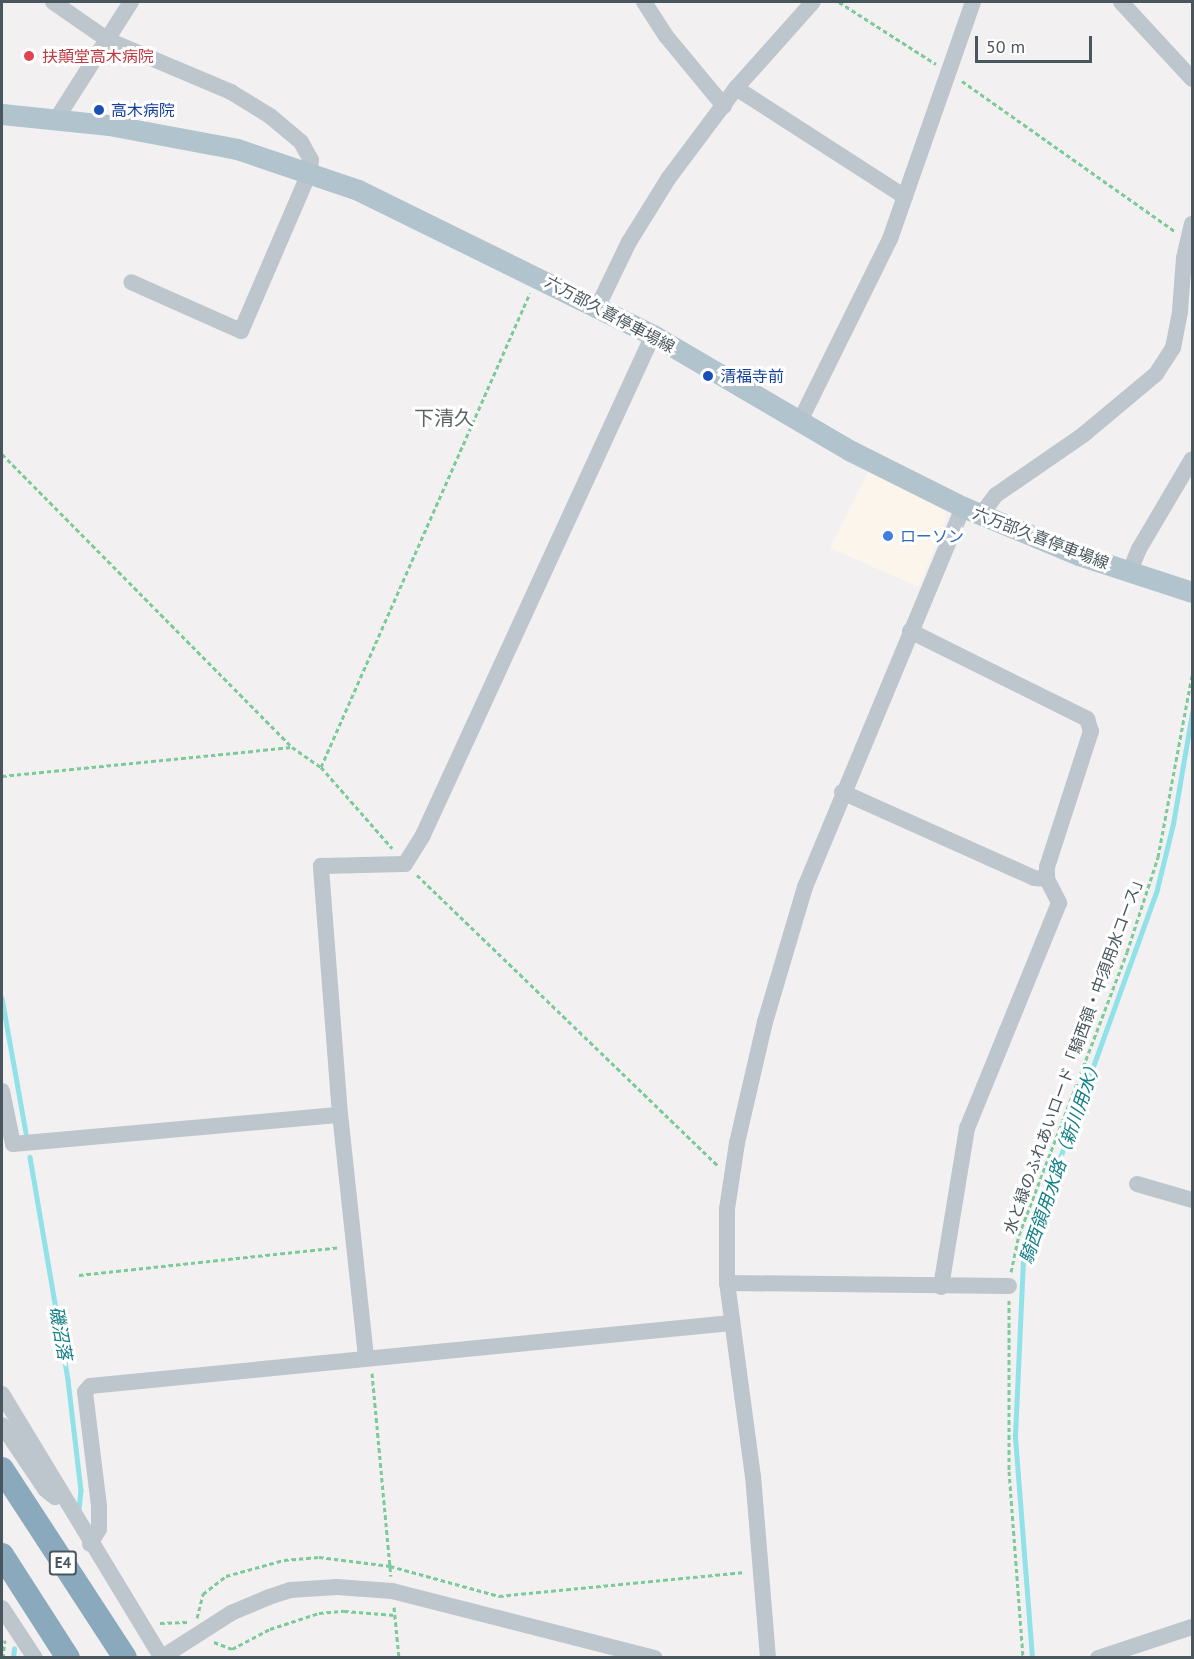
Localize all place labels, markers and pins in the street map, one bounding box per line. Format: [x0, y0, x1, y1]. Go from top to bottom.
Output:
place label: 扶顛堂高木病院 [42, 46, 154, 66]
marker: 扶顛堂高木病院 [20, 47, 38, 65]
place label: 高木病院 [111, 100, 175, 120]
marker: 高木病院 [92, 103, 106, 117]
place label: 清福寺前 [720, 366, 784, 386]
marker: 清福寺前 [701, 369, 715, 383]
place label: ローソン [900, 526, 964, 546]
marker: ローソン [881, 529, 895, 543]

